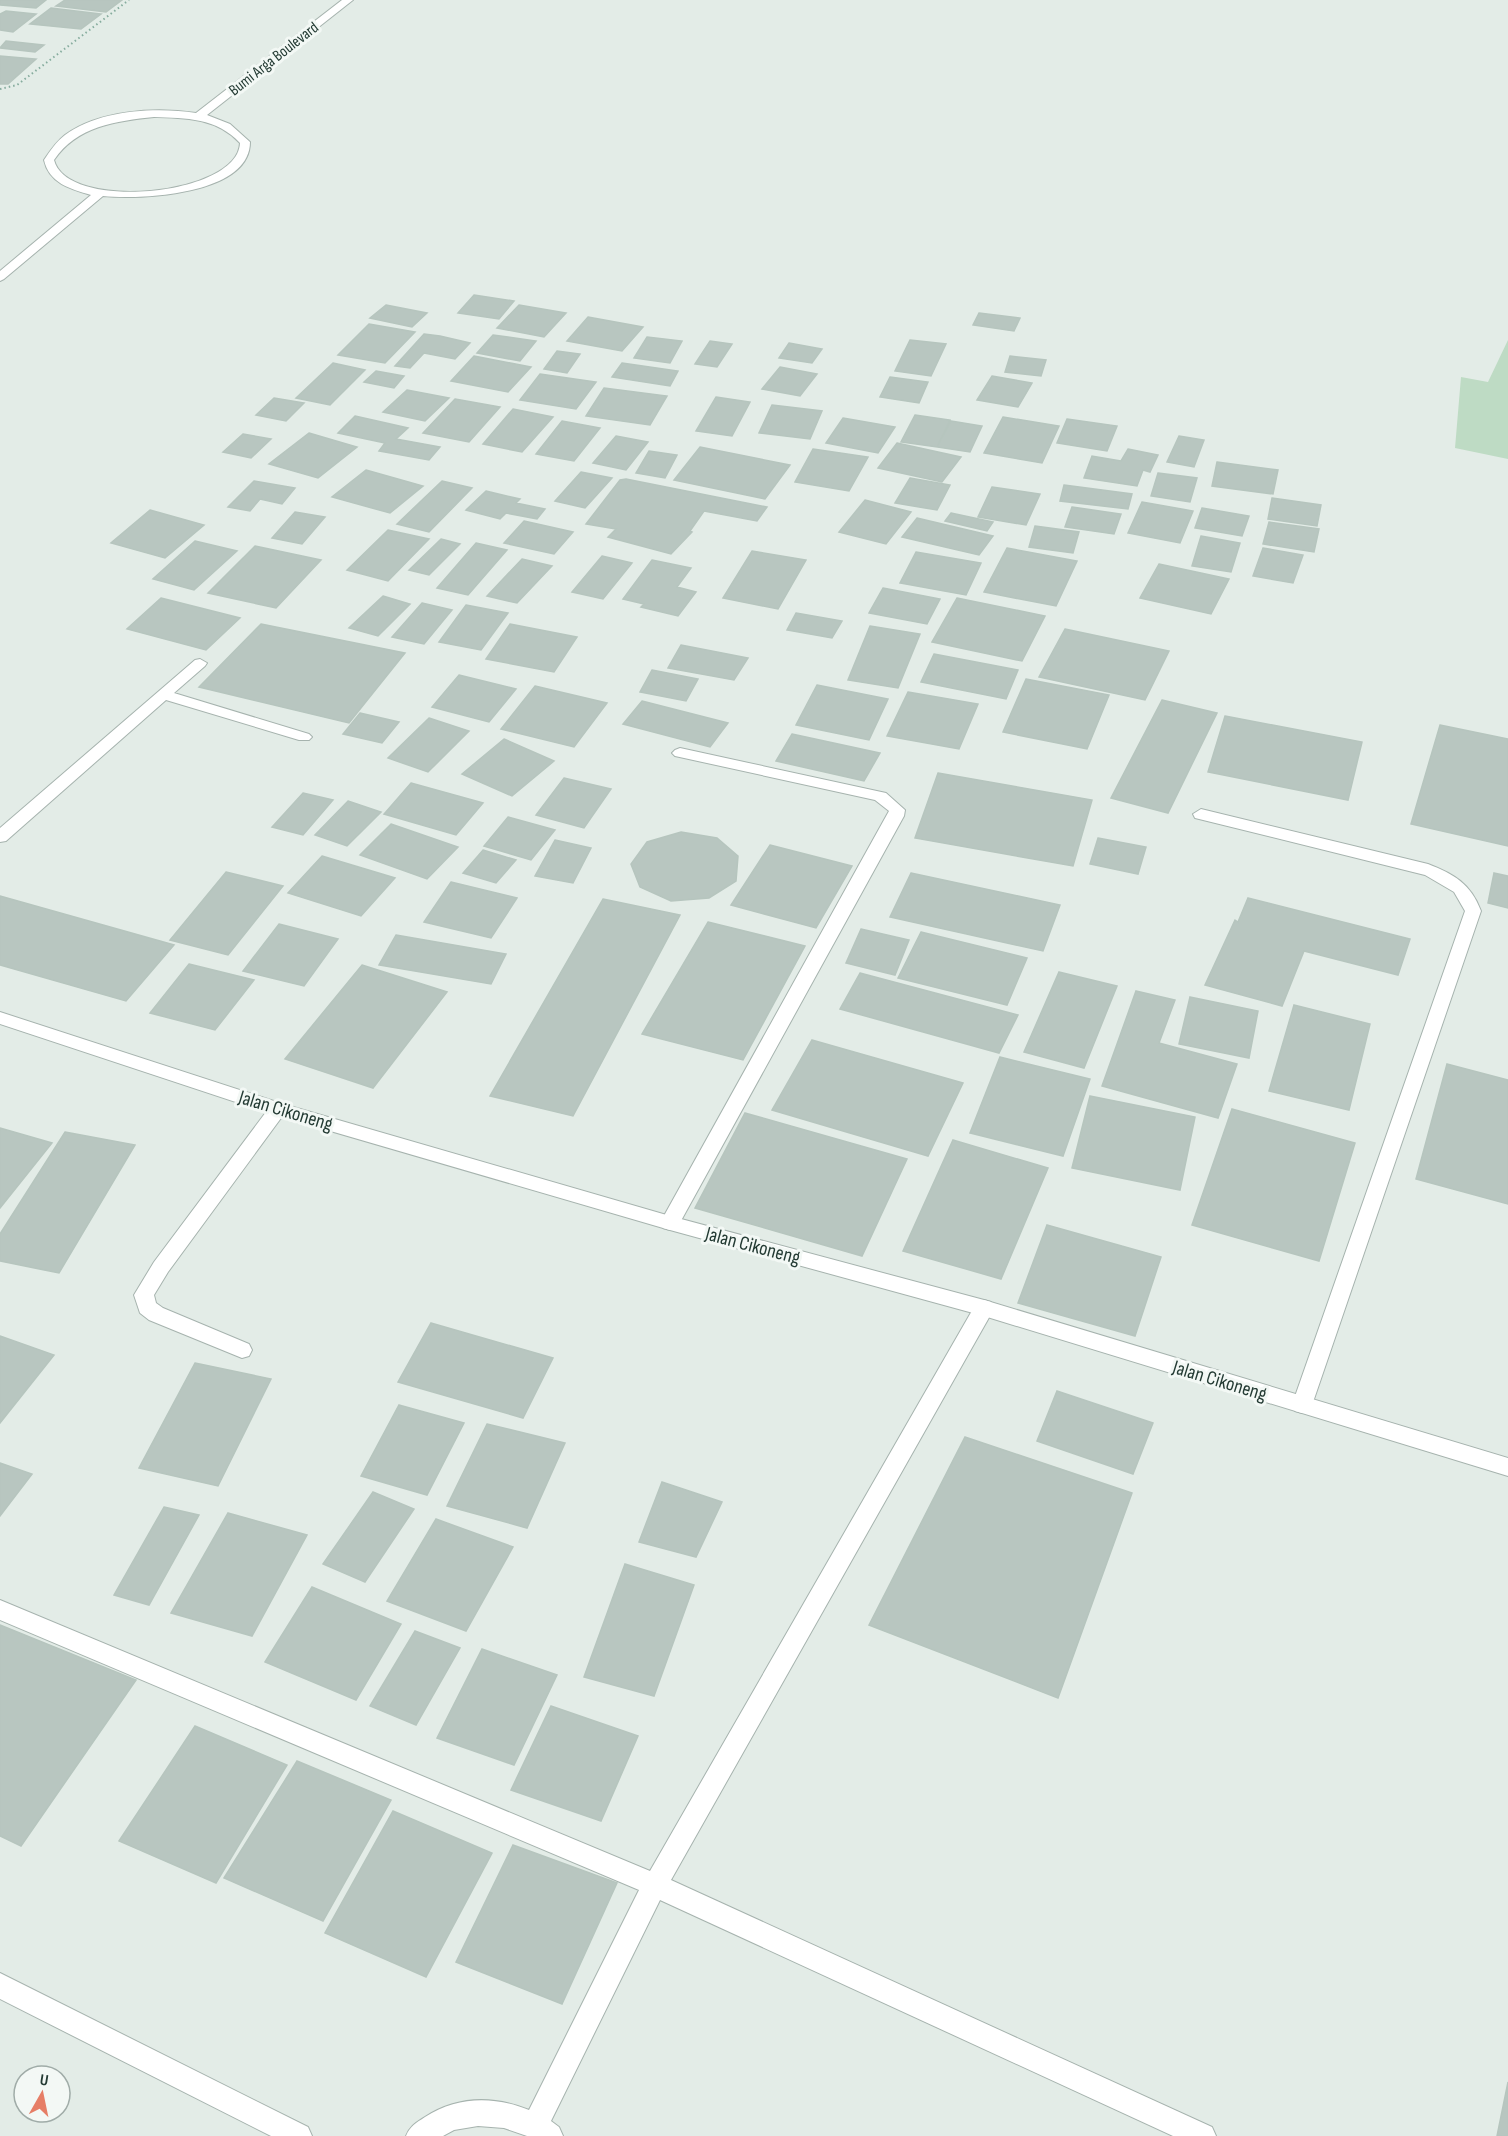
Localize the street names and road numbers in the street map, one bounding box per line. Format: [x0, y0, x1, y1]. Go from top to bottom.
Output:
street label: Bumi Arga Boulevard [225, 18, 323, 100]
street label: Jalan Cikoneng [235, 1085, 336, 1137]
street label: Jalan Cikoneng [702, 1222, 803, 1270]
street label: Jalan Cikoneng [1169, 1355, 1270, 1407]

